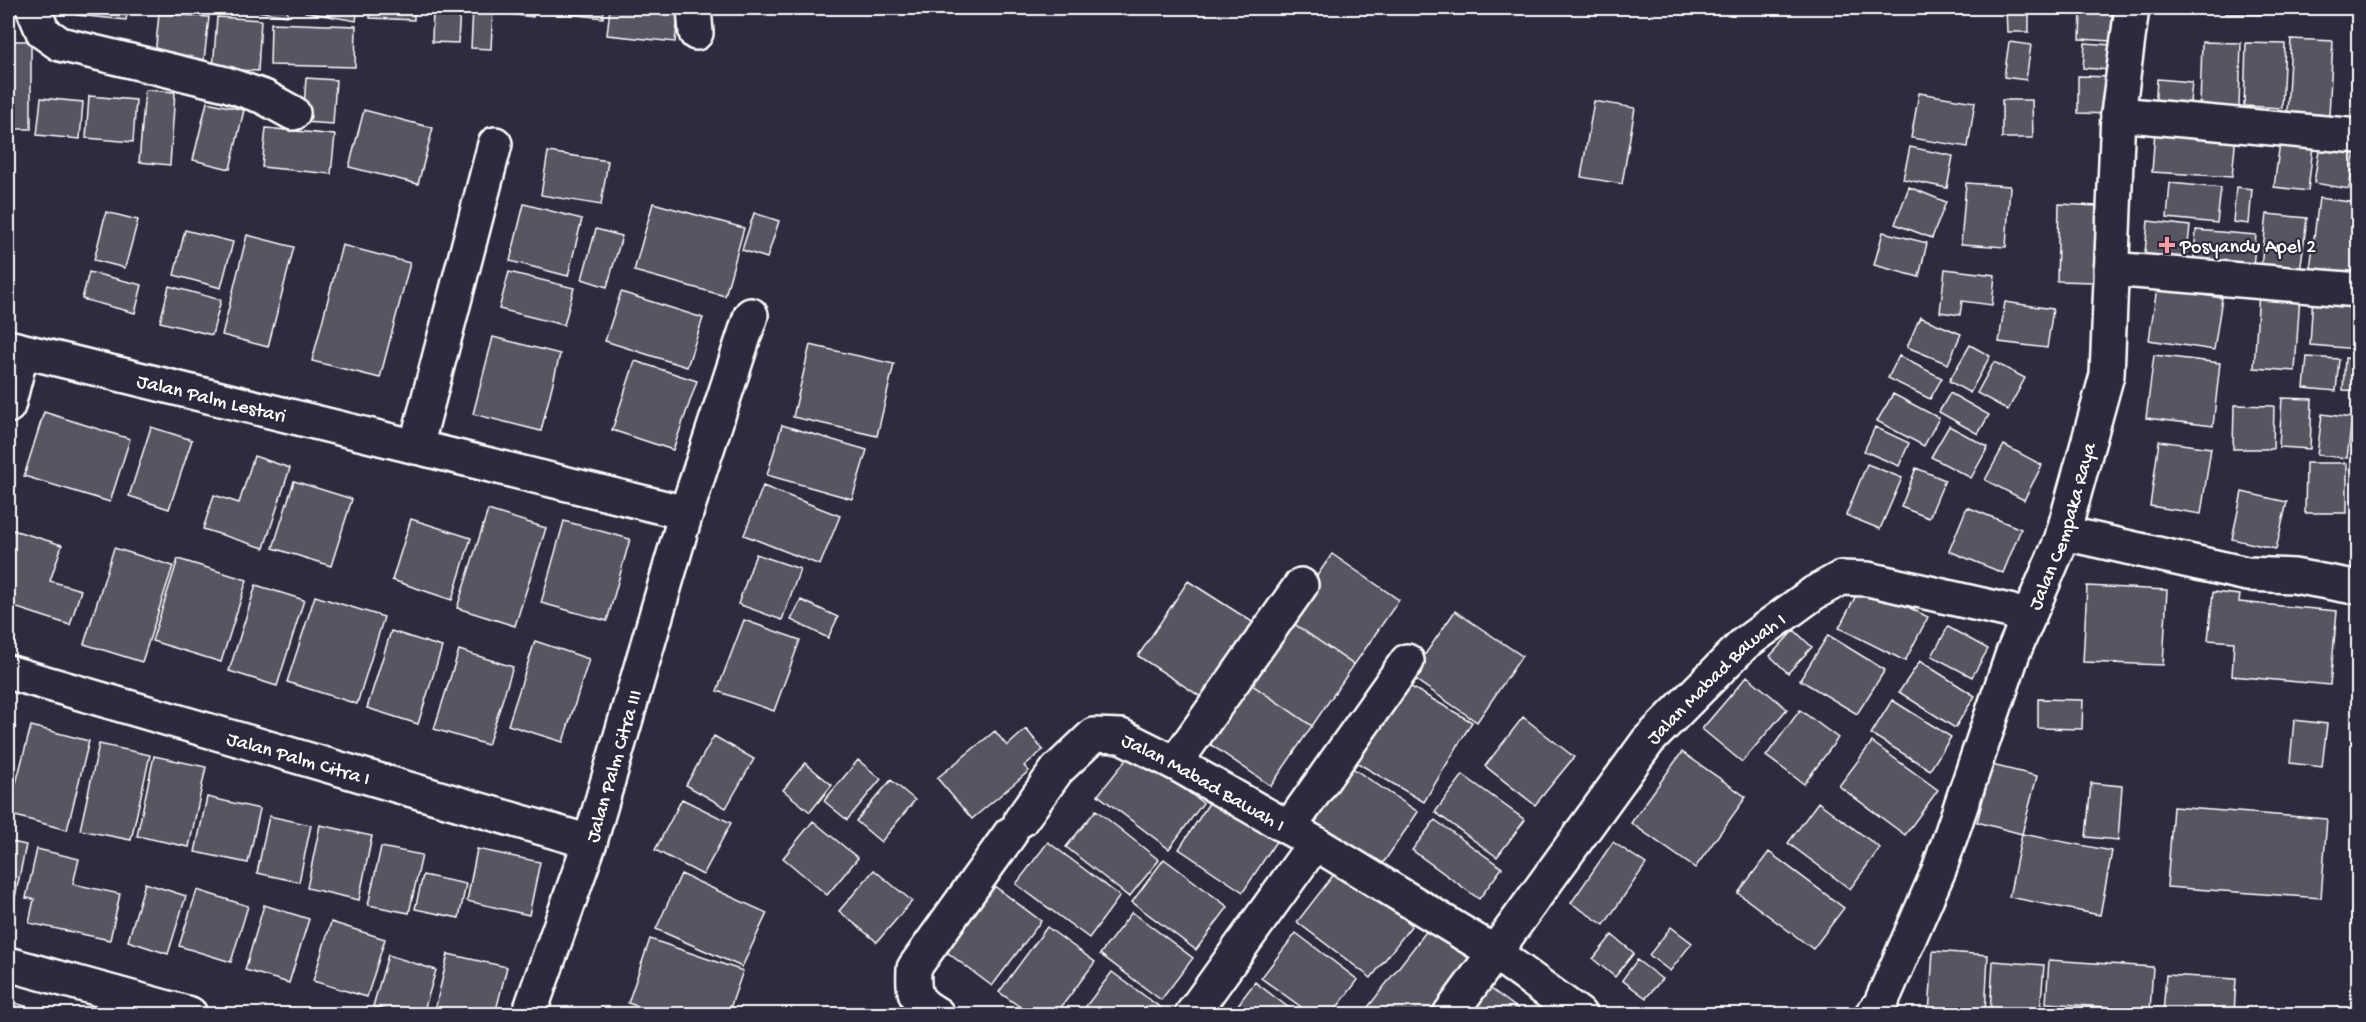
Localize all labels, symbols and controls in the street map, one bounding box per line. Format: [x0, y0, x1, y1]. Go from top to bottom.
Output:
marker: Posyandu Apel 2 [2158, 236, 2176, 254]
place label: Posyandu Apel 2 [2179, 237, 2316, 260]
street label: Jalan Palm Lestari [134, 371, 288, 430]
street label: Jalan Cempaka Raya [2025, 440, 2103, 614]
street label: Jalan Mabad Bawah I [1643, 609, 1791, 751]
street label: Jalan Palm Citra III [582, 688, 649, 846]
street label: Jalan Palm Citra I [224, 729, 372, 792]
street label: Jalan Mabad Bawah I [1117, 730, 1288, 838]

